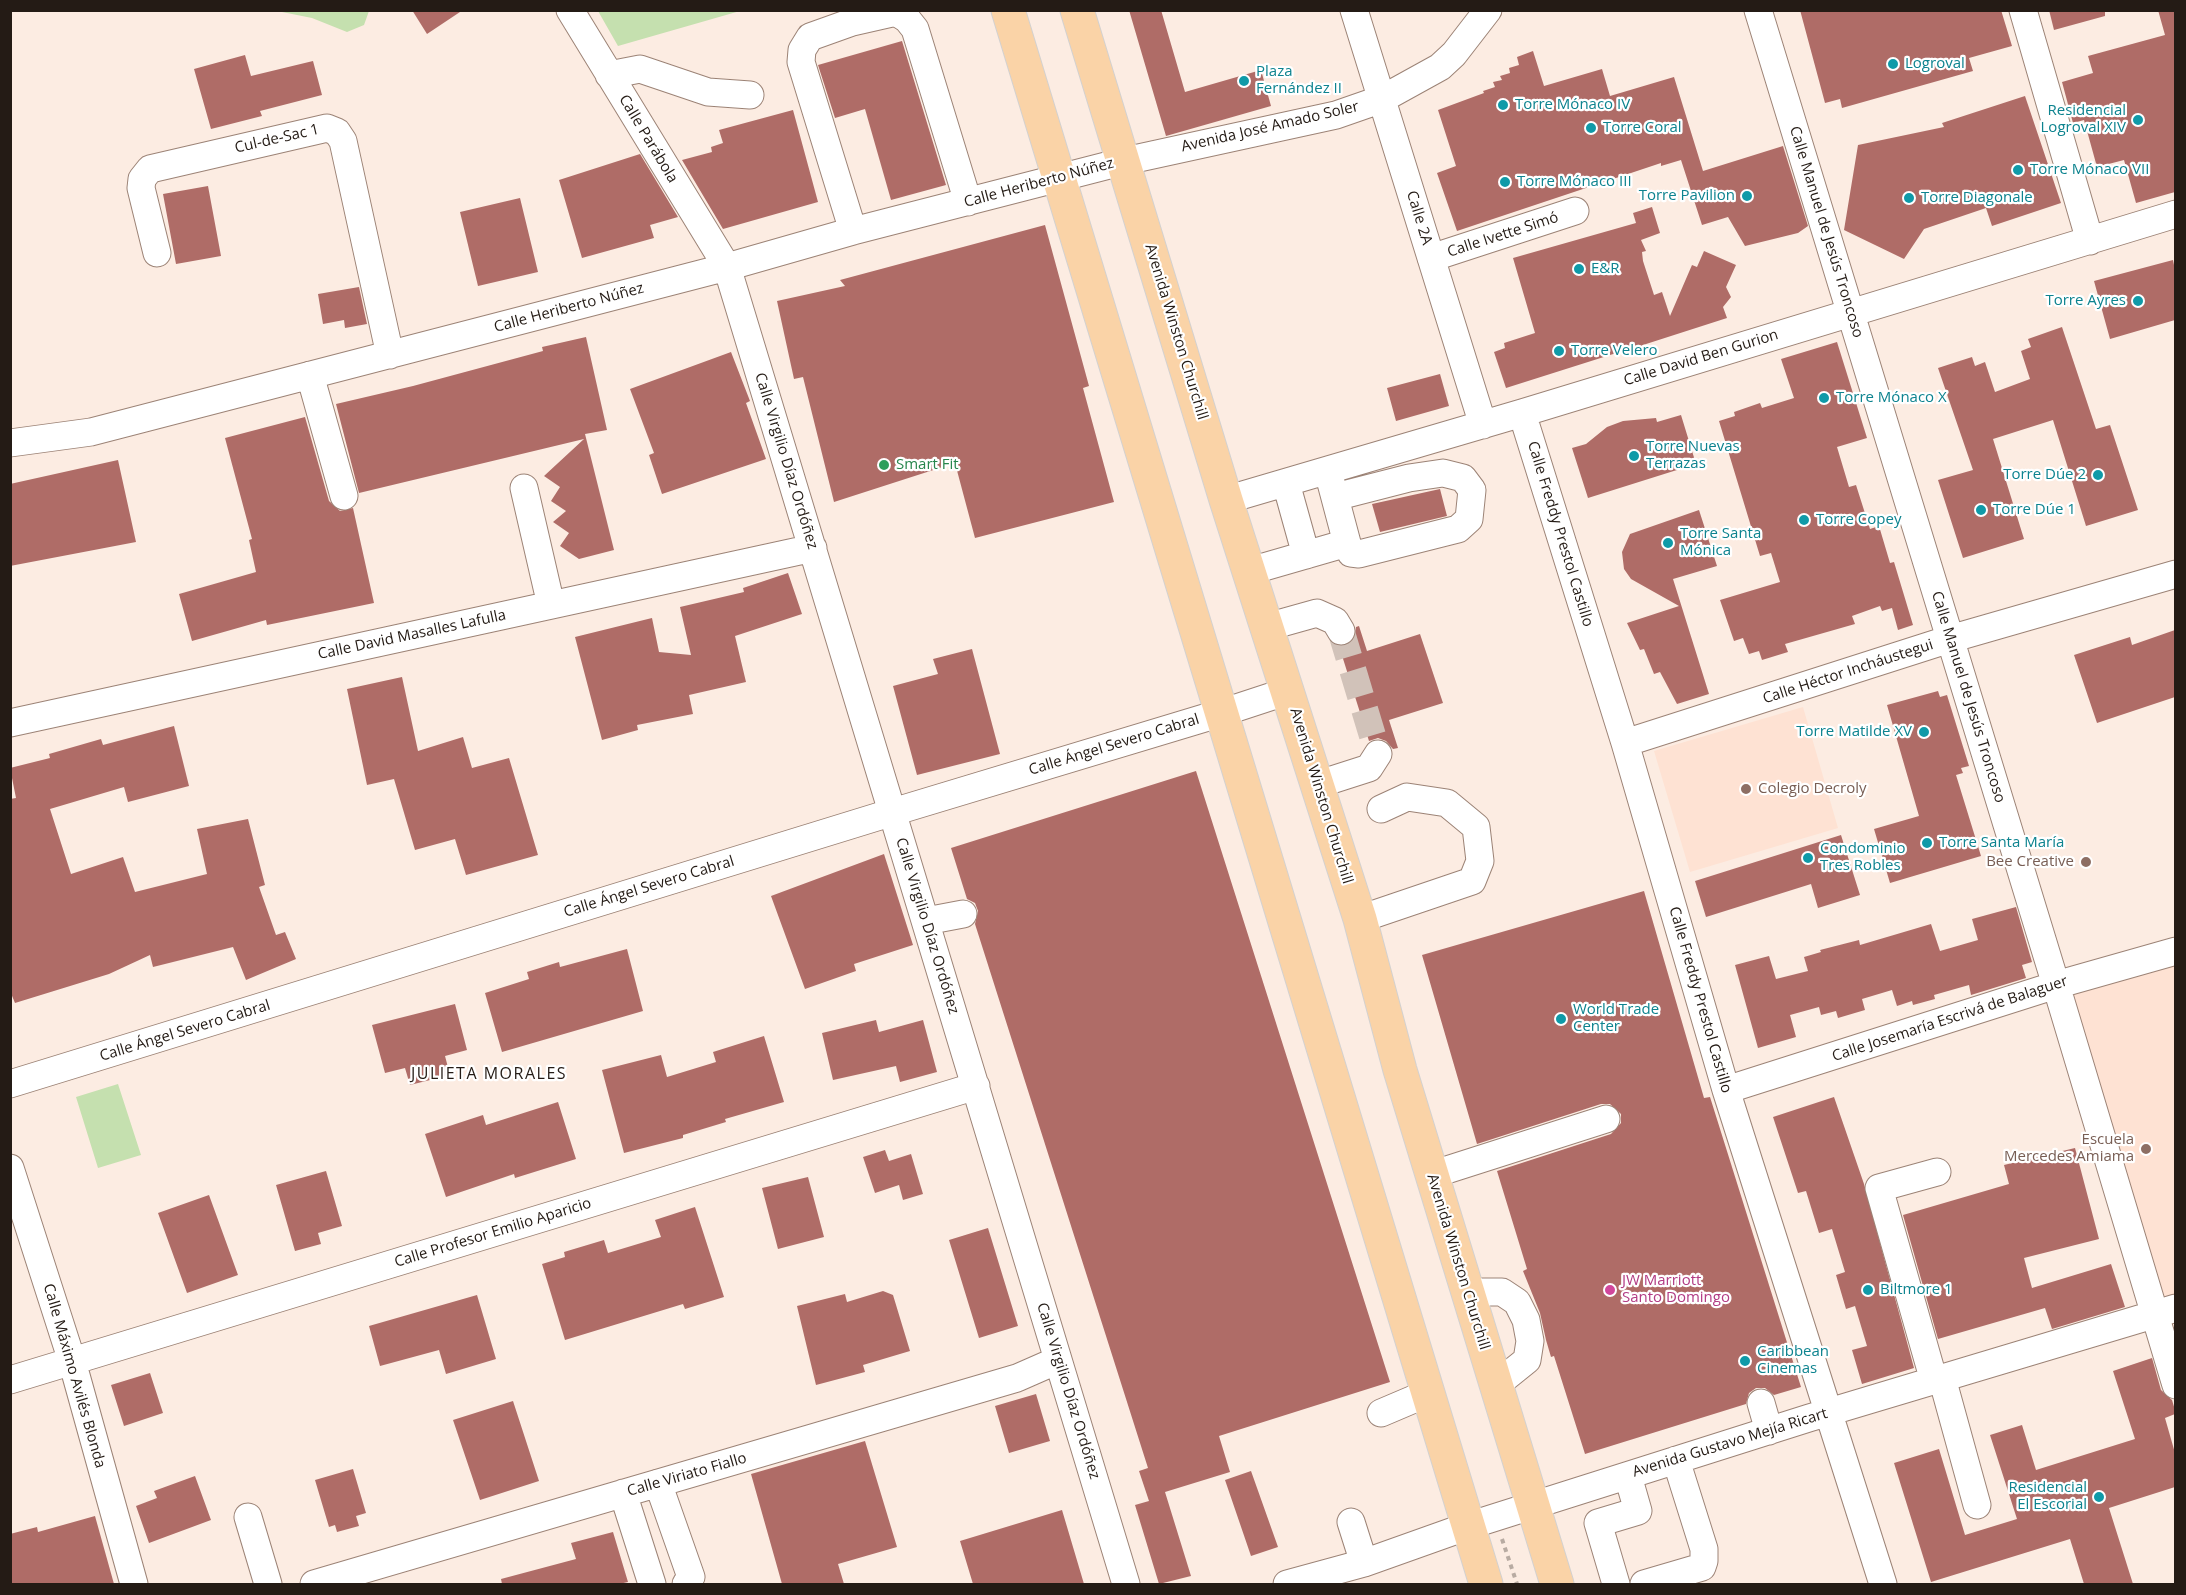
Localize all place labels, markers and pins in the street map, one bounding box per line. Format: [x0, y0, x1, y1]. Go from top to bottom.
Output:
place label: Logroval [1905, 55, 1965, 73]
marker: Logroval [1886, 57, 1900, 71]
place label: Plaza Fernández II [1256, 63, 1342, 98]
marker: Plaza Fernández II [1237, 74, 1251, 88]
place label: Torre Mónaco IV [1515, 96, 1630, 114]
marker: Torre Mónaco IV [1496, 98, 1510, 112]
place label: Residencial Logroval XIV [2041, 102, 2126, 137]
marker: Residencial Logroval XIV [2131, 113, 2145, 127]
place label: Torre Coral [1603, 119, 1682, 137]
marker: Torre Coral [1584, 121, 1598, 135]
place label: Torre Mónaco VII [2030, 161, 2149, 179]
marker: Torre Mónaco VII [2011, 163, 2025, 177]
place label: Torre Mónaco III [1517, 173, 1632, 191]
marker: Torre Mónaco III [1498, 175, 1512, 189]
place label: Torre Pavilion [1639, 187, 1735, 205]
marker: Torre Pavilion [1740, 189, 1754, 203]
place label: Torre Diagonale [1921, 189, 2033, 207]
marker: Torre Diagonale [1902, 191, 1916, 205]
place label: E&R [1591, 260, 1620, 278]
marker: E&R [1572, 262, 1586, 276]
place label: Torre Ayres [2045, 292, 2126, 310]
marker: Torre Ayres [2131, 294, 2145, 308]
place label: Torre Velero [1571, 342, 1658, 360]
marker: Torre Velero [1552, 344, 1566, 358]
place label: Torre Mónaco X [1836, 389, 1947, 407]
marker: Torre Mónaco X [1817, 391, 1831, 405]
place label: Torre Nuevas Terrazas [1646, 438, 1740, 473]
marker: Torre Nuevas Terrazas [1627, 449, 1641, 463]
place label: Smart Fit [896, 456, 959, 474]
marker: Smart Fit [877, 458, 891, 472]
place label: Torre Dúe 2 [2003, 466, 2086, 484]
marker: Torre Dúe 2 [2091, 468, 2105, 482]
place label: Torre Dúe 1 [1993, 501, 2076, 519]
marker: Torre Dúe 1 [1974, 503, 1988, 517]
place label: Torre Copey [1816, 511, 1901, 529]
marker: Torre Copey [1797, 513, 1811, 527]
place label: Torre Santa Mónica [1680, 525, 1761, 560]
marker: Torre Santa Mónica [1661, 536, 1675, 550]
place label: Torre Matilde XV [1796, 723, 1912, 741]
marker: Torre Matilde XV [1917, 725, 1931, 739]
place label: Colegio Decroly [1758, 780, 1866, 798]
marker: Colegio Decroly [1739, 782, 1753, 796]
place label: Torre Santa María [1939, 834, 2064, 852]
marker: Torre Santa María [1920, 836, 1934, 850]
place label: Condominio Tres Robles [1820, 840, 1906, 875]
marker: Condominio Tres Robles [1801, 851, 1815, 865]
place label: Bee Creative [1986, 853, 2074, 871]
marker: Bee Creative [2079, 855, 2093, 869]
place label: World Trade Center [1573, 1001, 1659, 1036]
marker: World Trade Center [1554, 1012, 1568, 1026]
place label: Escuela Mercedes Amiama [2004, 1131, 2134, 1166]
marker: Escuela Mercedes Amiama [2139, 1142, 2153, 1156]
place label: JW Marriott Santo Domingo [1622, 1272, 1730, 1307]
place label: Biltmore 1 [1880, 1281, 1953, 1299]
marker: JW Marriott Santo Domingo [1603, 1283, 1617, 1297]
marker: Biltmore 1 [1861, 1283, 1875, 1297]
place label: Caribbean Cinemas [1757, 1343, 1829, 1378]
marker: Caribbean Cinemas [1738, 1354, 1752, 1368]
place label: Residencial El Escorial [2008, 1479, 2087, 1514]
marker: Residencial El Escorial [2092, 1490, 2106, 1504]

